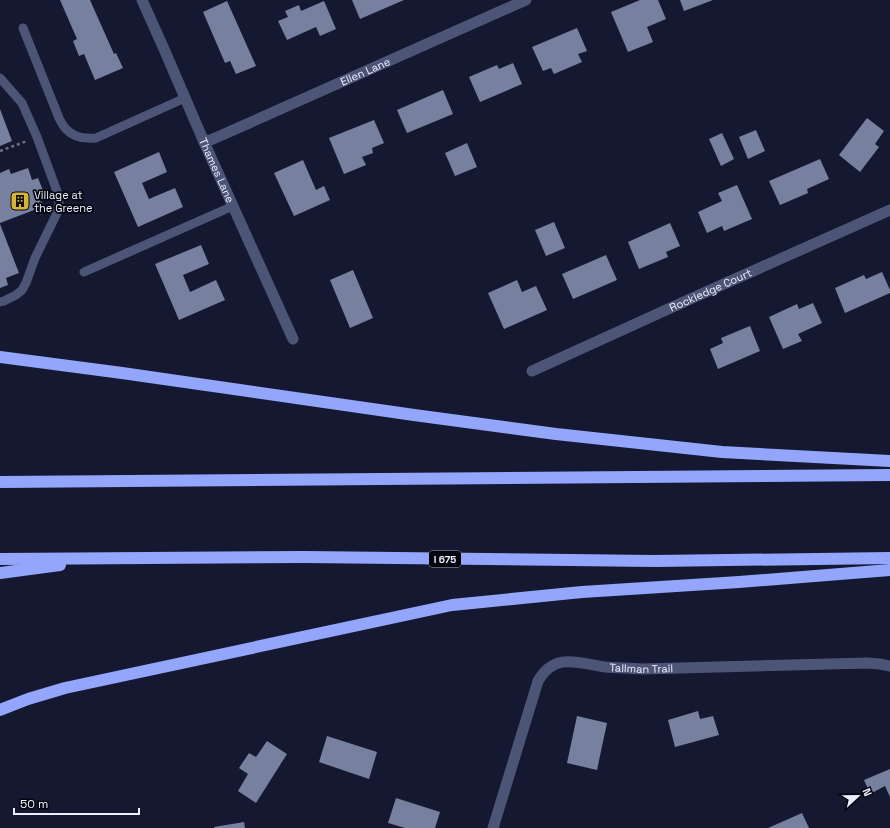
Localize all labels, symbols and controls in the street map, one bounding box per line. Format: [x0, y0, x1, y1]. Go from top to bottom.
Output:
street label: Ellen Lane [338, 54, 392, 89]
street label: Thames Lane [196, 136, 238, 205]
place label: Village at the Greene [34, 188, 93, 215]
building icon: Village at the Greene [9, 190, 31, 212]
street label: Rockledge Court [667, 266, 754, 315]
road number: I 675 [429, 551, 461, 567]
street label: Tallman Trail [609, 660, 673, 676]
north arrow [838, 776, 878, 816]
text: N [859, 786, 875, 798]
scale bar [14, 790, 139, 816]
text: 50 m [20, 796, 48, 812]

